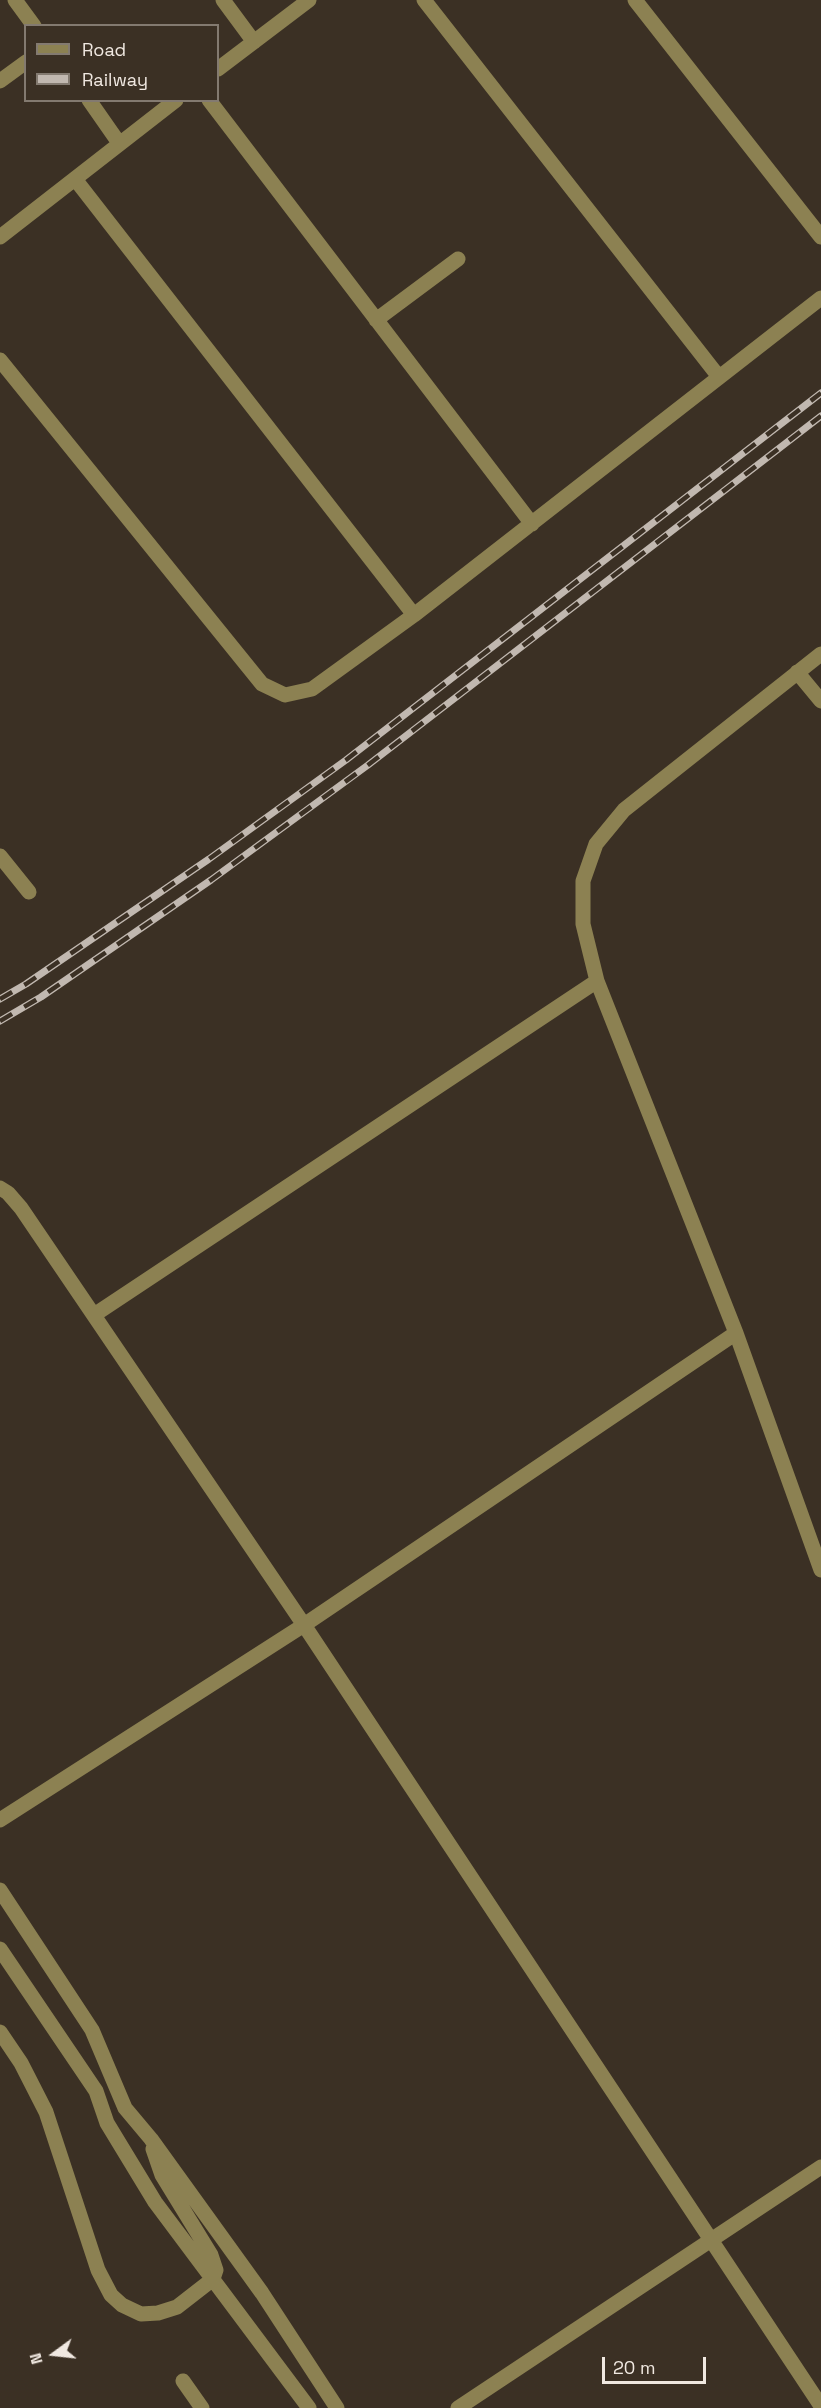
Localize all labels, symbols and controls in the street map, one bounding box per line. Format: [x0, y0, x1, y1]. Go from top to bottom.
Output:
legend [24, 24, 219, 102]
text: Road [82, 38, 126, 61]
text: Railway [82, 68, 148, 91]
north arrow [24, 2324, 84, 2384]
scale bar [605, 2345, 708, 2383]
text: N [25, 2351, 48, 2367]
text: 20 m [613, 2356, 656, 2379]

